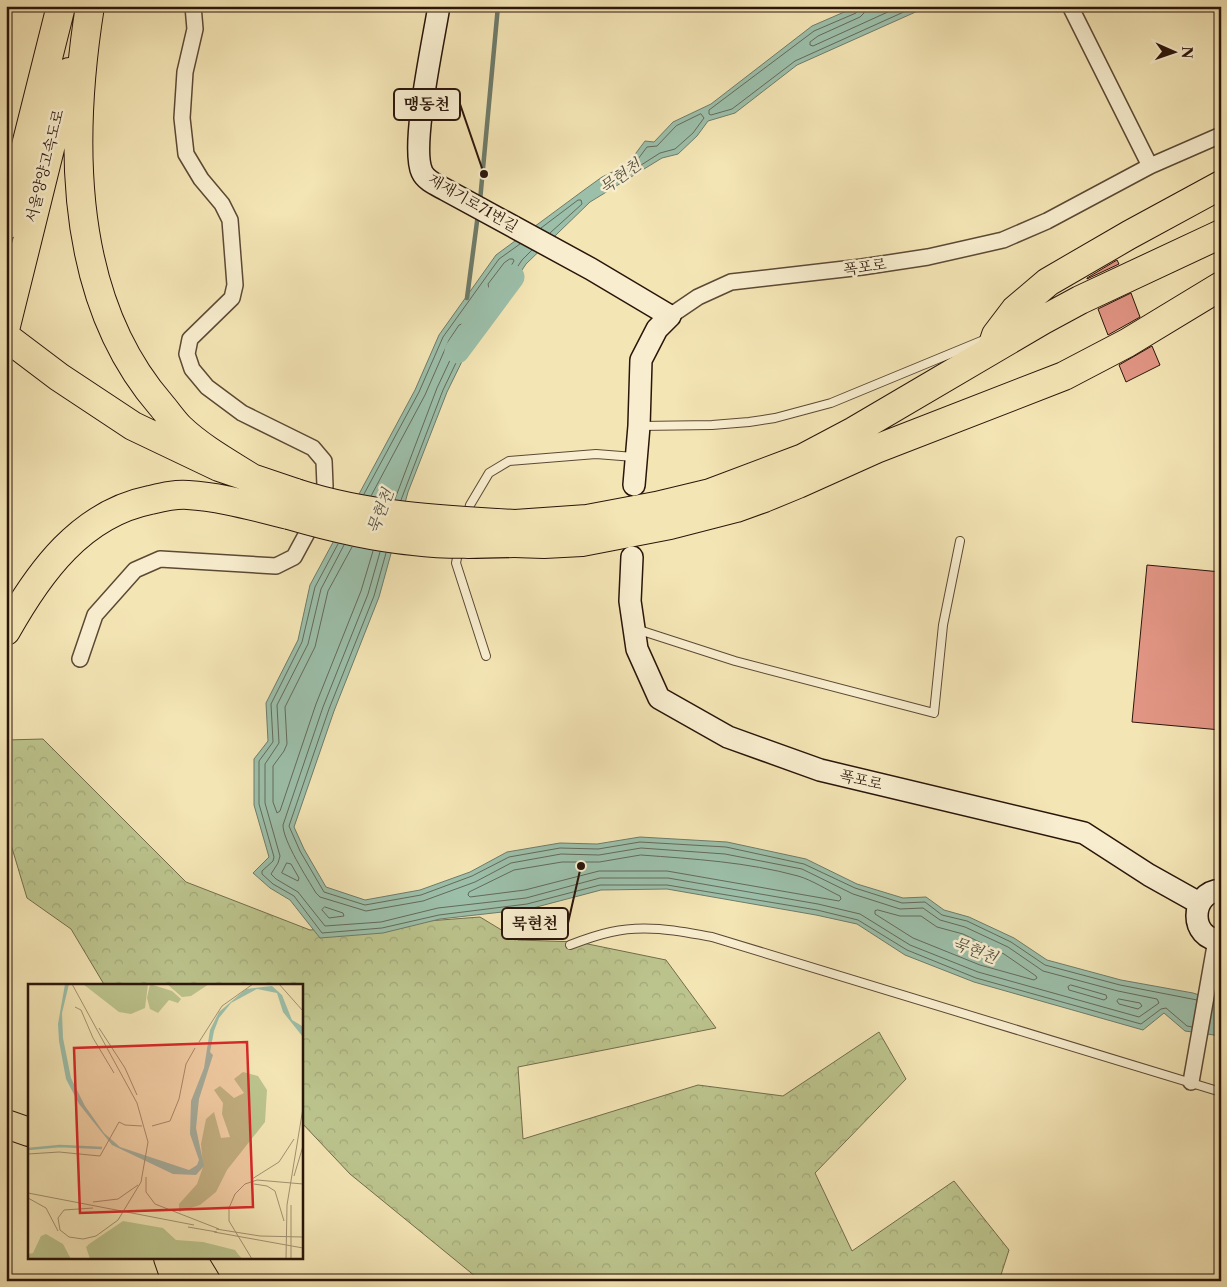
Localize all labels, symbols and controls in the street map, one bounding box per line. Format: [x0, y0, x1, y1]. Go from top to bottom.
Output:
north arrow [1150, 28, 1200, 78]
text: N [1178, 46, 1196, 59]
callout: 맹동천 [394, 89, 460, 120]
text: 맹동천 [404, 94, 450, 114]
street label: 서울양양고속도로 [21, 107, 68, 224]
water label: 묵현천 [595, 153, 646, 198]
street label: 재재기로71번길 [425, 169, 522, 236]
street label: 폭포로 [842, 254, 888, 279]
water label: 묵현천 [362, 484, 398, 536]
street label: 폭포로 [838, 765, 885, 794]
callout: 묵현천 [502, 908, 568, 939]
text: 묵현천 [512, 913, 558, 933]
water label: 묵현천 [950, 932, 1002, 968]
inset map [28, 984, 302, 1260]

